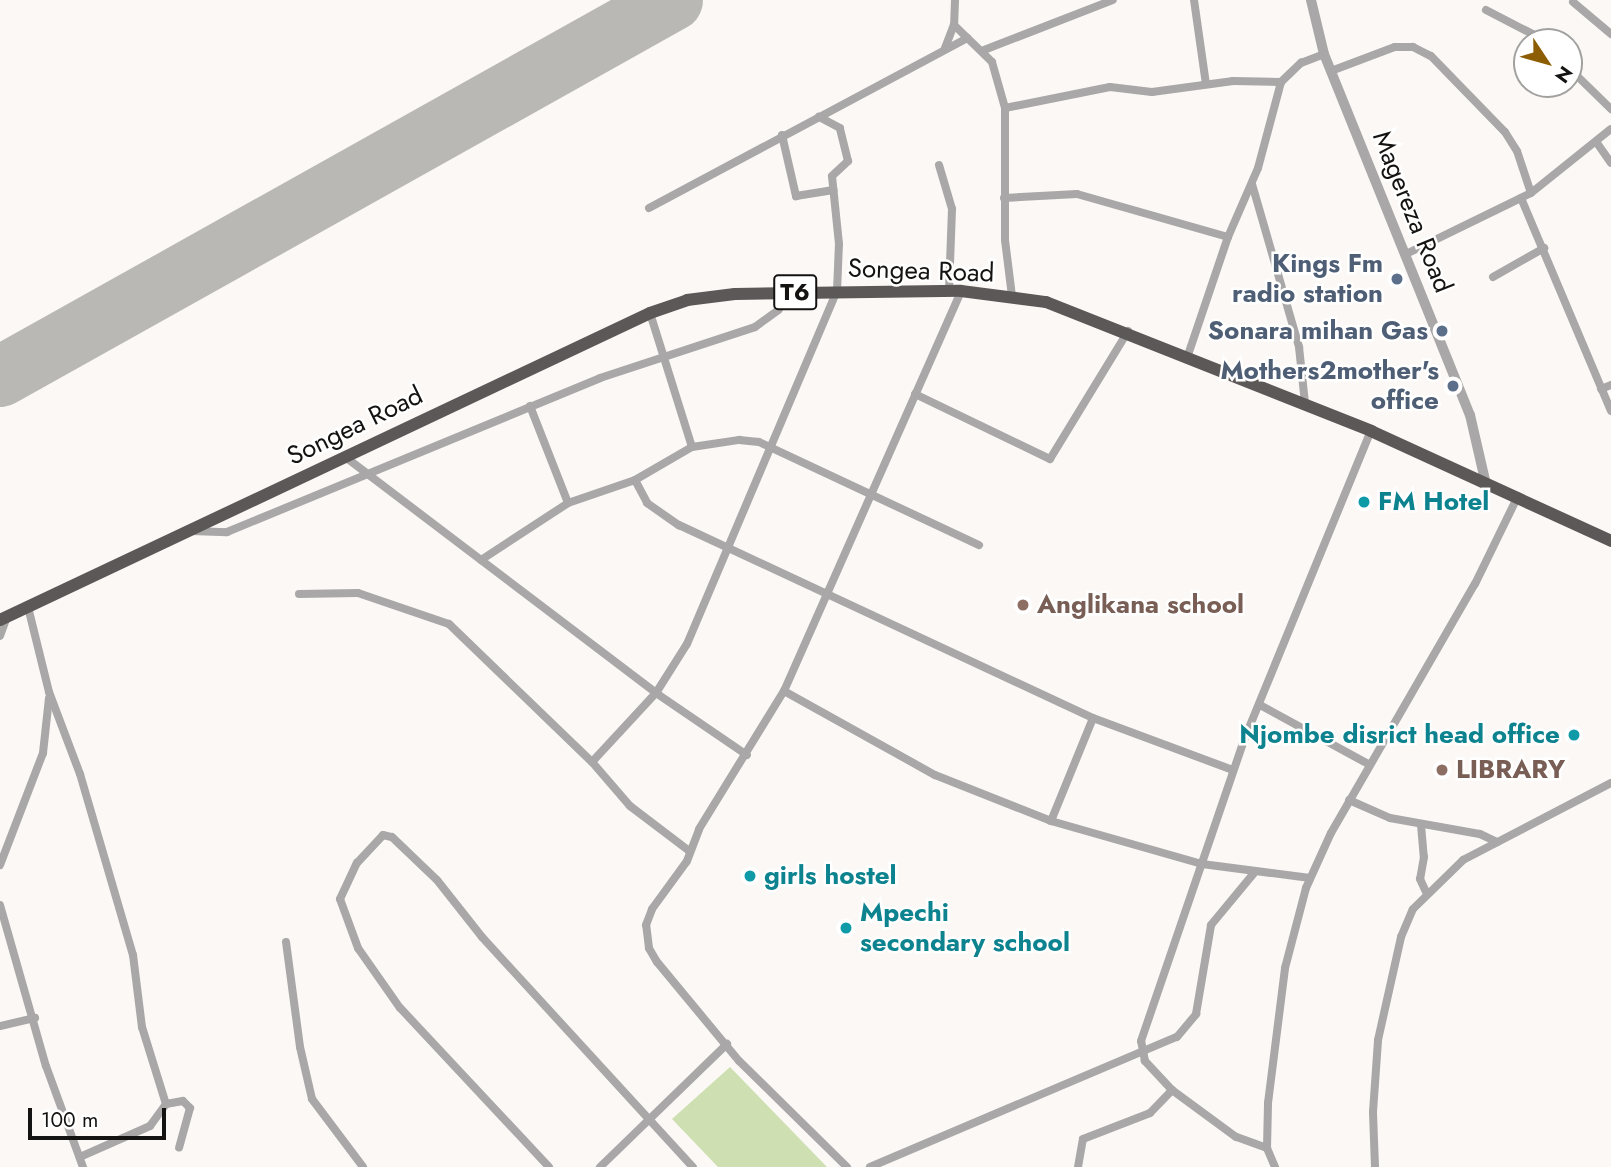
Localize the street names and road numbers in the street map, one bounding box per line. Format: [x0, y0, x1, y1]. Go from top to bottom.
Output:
street label: Magereza Road [1365, 127, 1459, 297]
street label: Songea Road [847, 253, 995, 289]
road number: T6 [772, 272, 818, 312]
street label: Songea Road [282, 380, 428, 472]

